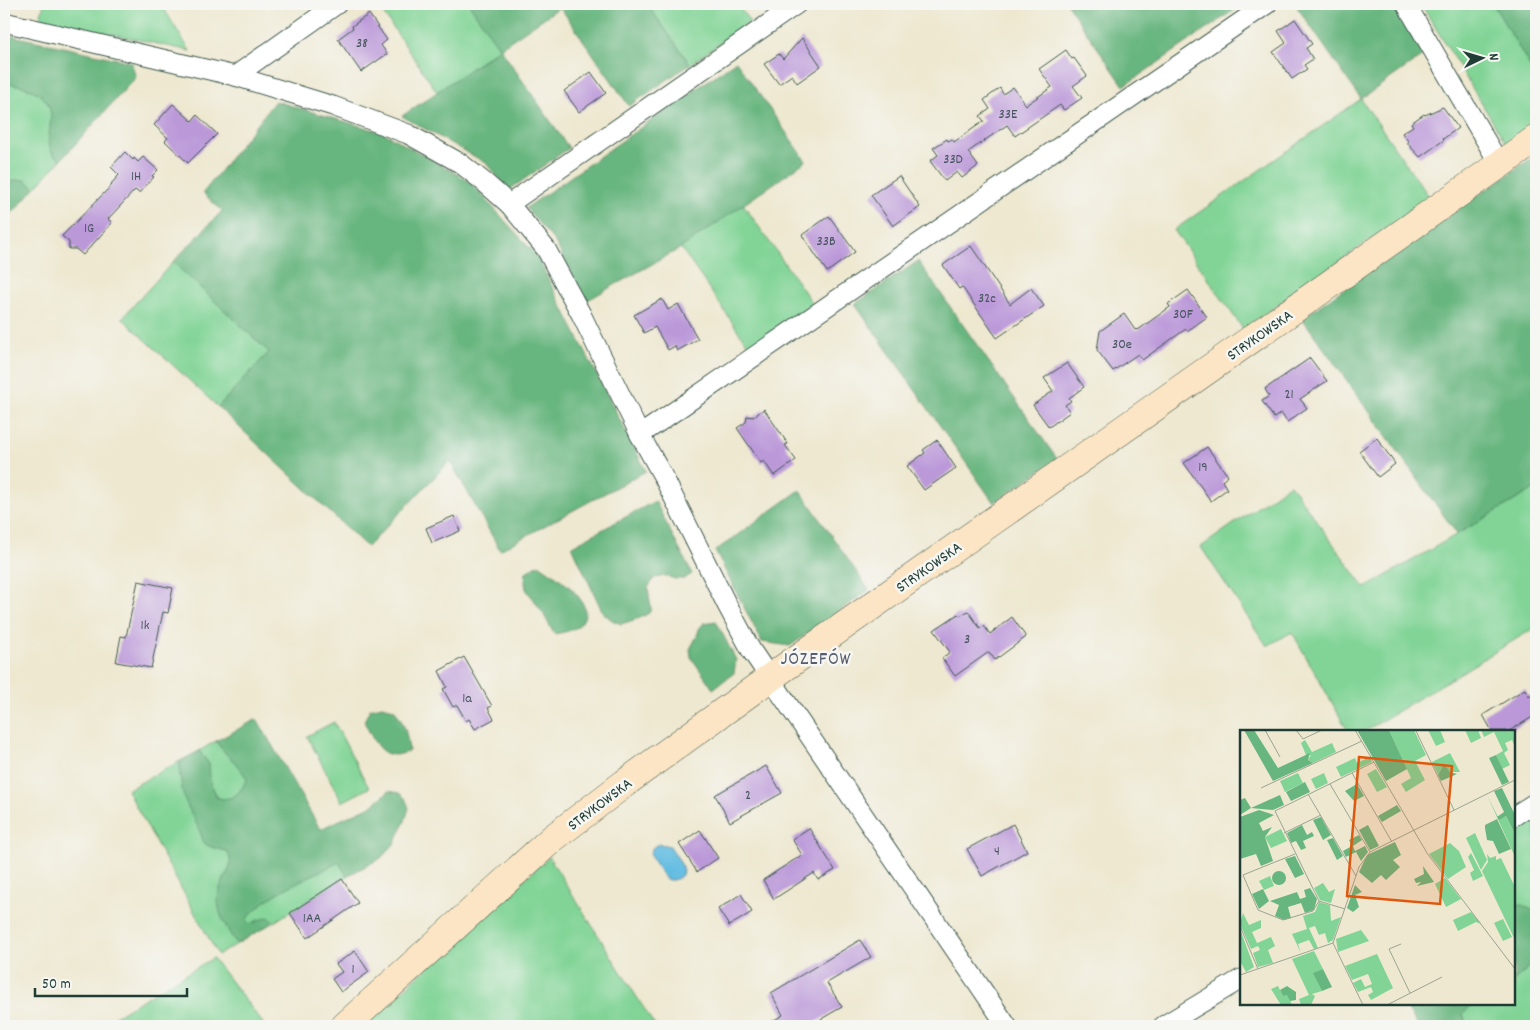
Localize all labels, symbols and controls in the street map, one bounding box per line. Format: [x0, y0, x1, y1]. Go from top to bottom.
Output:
north arrow [1458, 32, 1508, 82]
house number: 38 [356, 34, 368, 54]
text: N [1483, 53, 1503, 61]
house number: 33E [999, 105, 1018, 125]
house number: 33D [943, 150, 963, 170]
house number: 1H [131, 167, 141, 187]
house number: 1G [84, 219, 94, 239]
house number: 33B [816, 232, 836, 252]
house number: 32c [978, 289, 996, 309]
house number: 30F [1173, 305, 1194, 325]
street label: STRYKOWSKA [1223, 305, 1298, 367]
house number: 30e [1112, 335, 1132, 355]
house number: 21 [1284, 385, 1294, 405]
house number: 19 [1198, 458, 1208, 478]
street label: STRYKOWSKA [892, 537, 967, 599]
house number: 1k [141, 616, 150, 636]
house number: 3 [964, 630, 970, 650]
district label: JÓZEFÓW [781, 647, 851, 674]
house number: 1a [462, 689, 472, 709]
inset map [1240, 730, 1515, 1005]
street label: STRYKOWSKA [563, 773, 638, 837]
house number: 2 [745, 786, 751, 806]
house number: 4 [994, 842, 1000, 862]
house number: 1AA [303, 909, 322, 929]
house number: 1 [351, 960, 355, 980]
scale bar [35, 965, 188, 997]
text: 50 m [42, 974, 71, 996]

